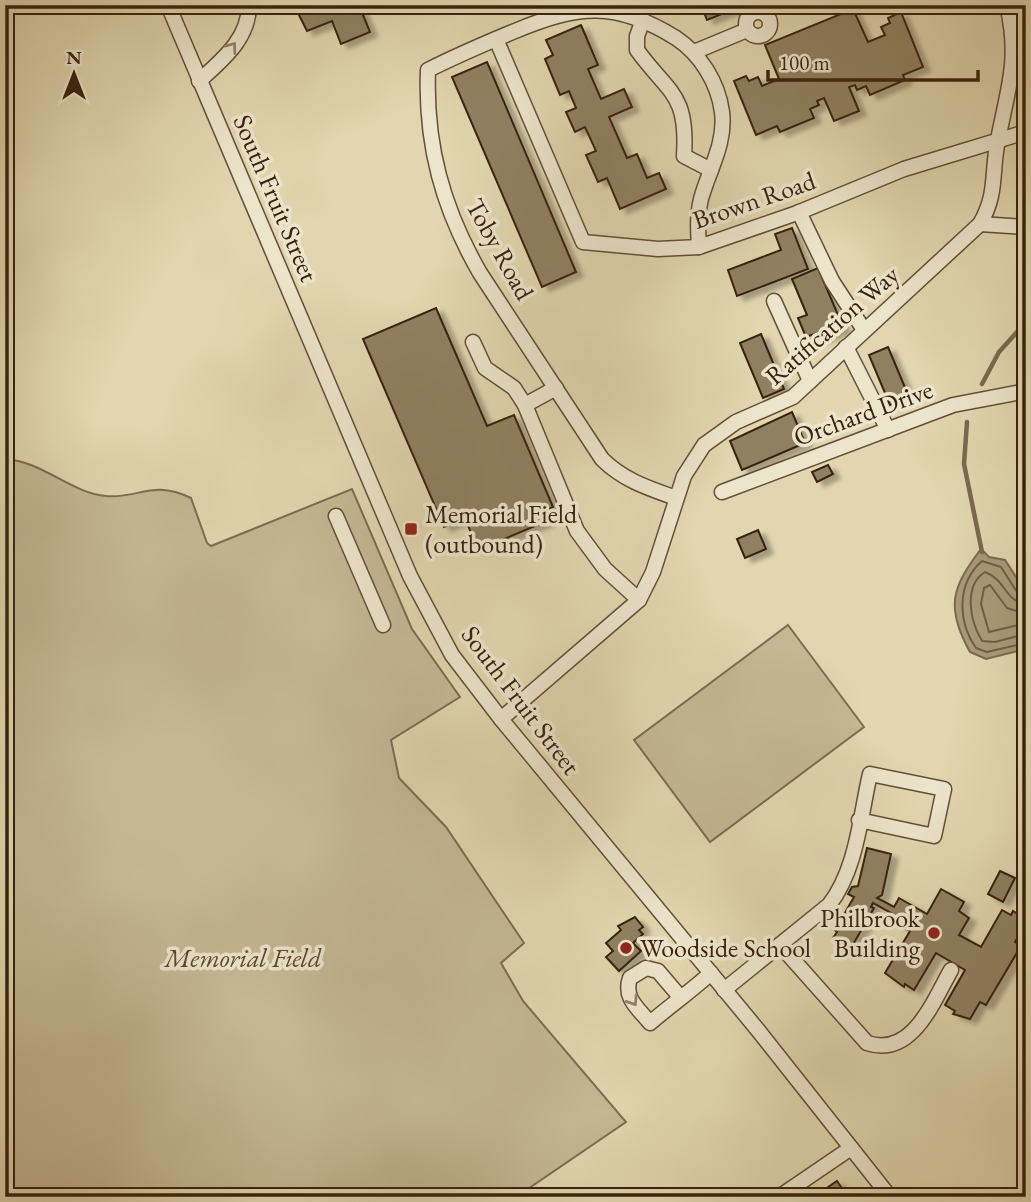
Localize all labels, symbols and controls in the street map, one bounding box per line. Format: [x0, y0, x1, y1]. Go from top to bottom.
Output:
north arrow [38, 38, 108, 108]
scale bar [768, 38, 978, 82]
one-way arrow [224, 43, 236, 55]
text: N [66, 45, 82, 70]
text: 100 m [779, 49, 830, 76]
street label: South Fruit Street [226, 109, 326, 287]
street label: Brown Road [688, 163, 821, 237]
street label: Toby Road [458, 192, 542, 307]
street label: Ratification Way [758, 257, 906, 392]
street label: Orchard Drive [789, 372, 937, 454]
place label: Memorial Field (outbound) [425, 497, 578, 561]
marker: Memorial Field (outbound) [403, 521, 419, 537]
street label: South Fruit Street [454, 619, 588, 781]
place label: Philbrook Building [820, 901, 921, 965]
marker: Philbrook Building [926, 925, 942, 941]
place label: Woodside School [640, 931, 811, 965]
marker: Woodside School [618, 940, 634, 956]
park label: Memorial Field [163, 941, 322, 975]
one-way arrow [625, 993, 638, 1006]

